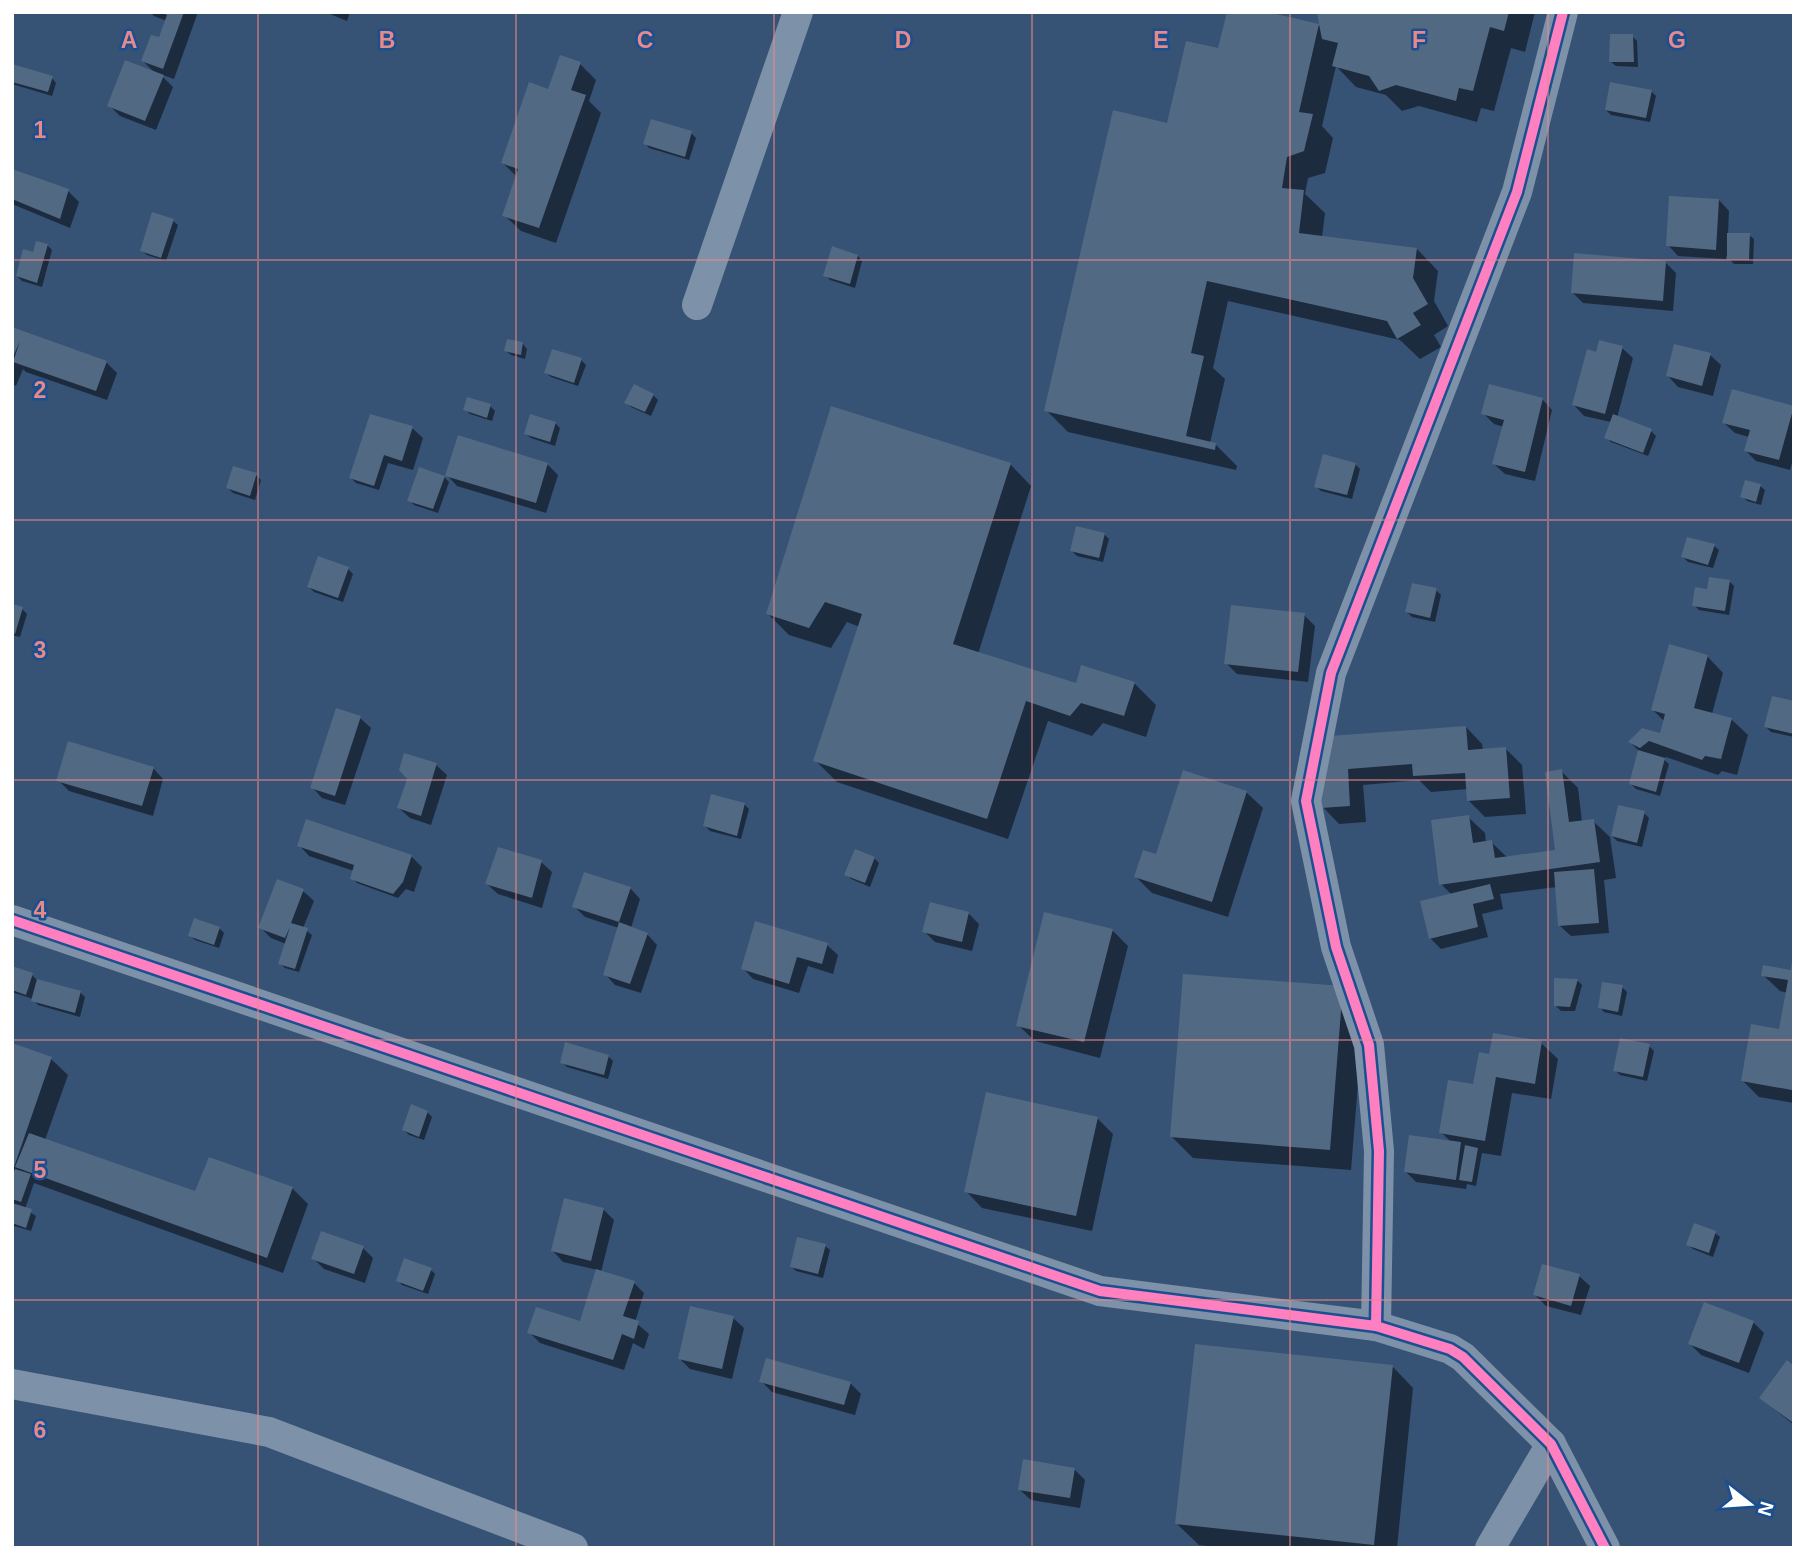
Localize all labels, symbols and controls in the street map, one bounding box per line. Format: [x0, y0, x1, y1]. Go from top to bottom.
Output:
text: A [121, 27, 137, 53]
text: B [379, 27, 395, 53]
text: C [637, 27, 653, 53]
text: D [895, 27, 911, 53]
text: E [1153, 27, 1169, 53]
text: F [1412, 27, 1426, 53]
text: G [1668, 27, 1686, 53]
text: 1 [34, 117, 47, 143]
text: 2 [34, 377, 46, 403]
text: 3 [34, 637, 46, 663]
text: 4 [34, 897, 47, 923]
text: 5 [34, 1157, 47, 1183]
text: 6 [34, 1417, 46, 1443]
north arrow [1715, 1469, 1785, 1539]
text: N [1754, 1499, 1778, 1518]

